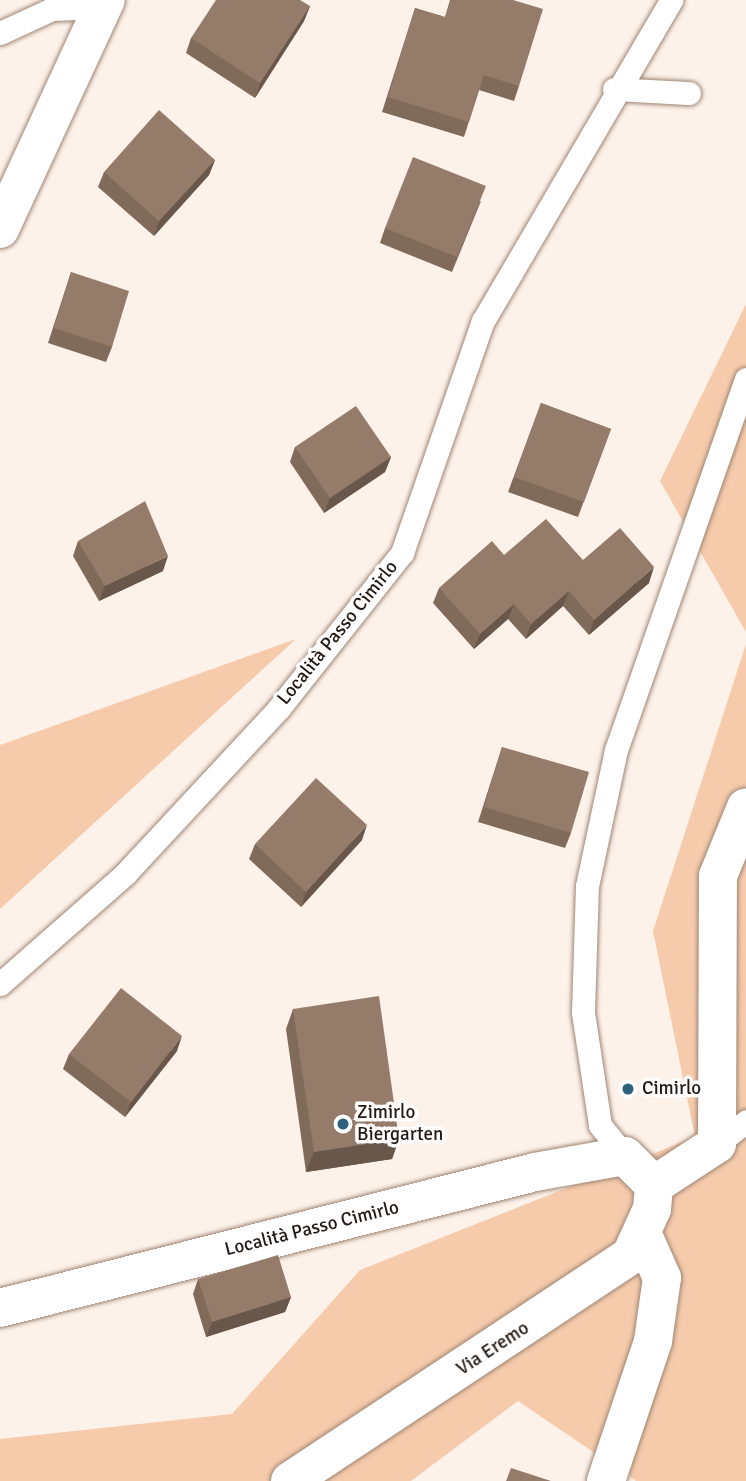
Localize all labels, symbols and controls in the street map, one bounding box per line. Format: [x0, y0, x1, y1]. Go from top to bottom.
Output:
street label: Località Passo Cimirlo [273, 556, 403, 710]
place label: Cimirlo [642, 1078, 701, 1100]
marker: Cimirlo [620, 1081, 636, 1097]
place label: Zimirlo Biergarten [357, 1102, 443, 1146]
marker: Zimirlo Biergarten [335, 1116, 351, 1132]
street label: Località Passo Cimirlo [223, 1196, 401, 1262]
street label: Via Eremo [452, 1317, 534, 1381]

